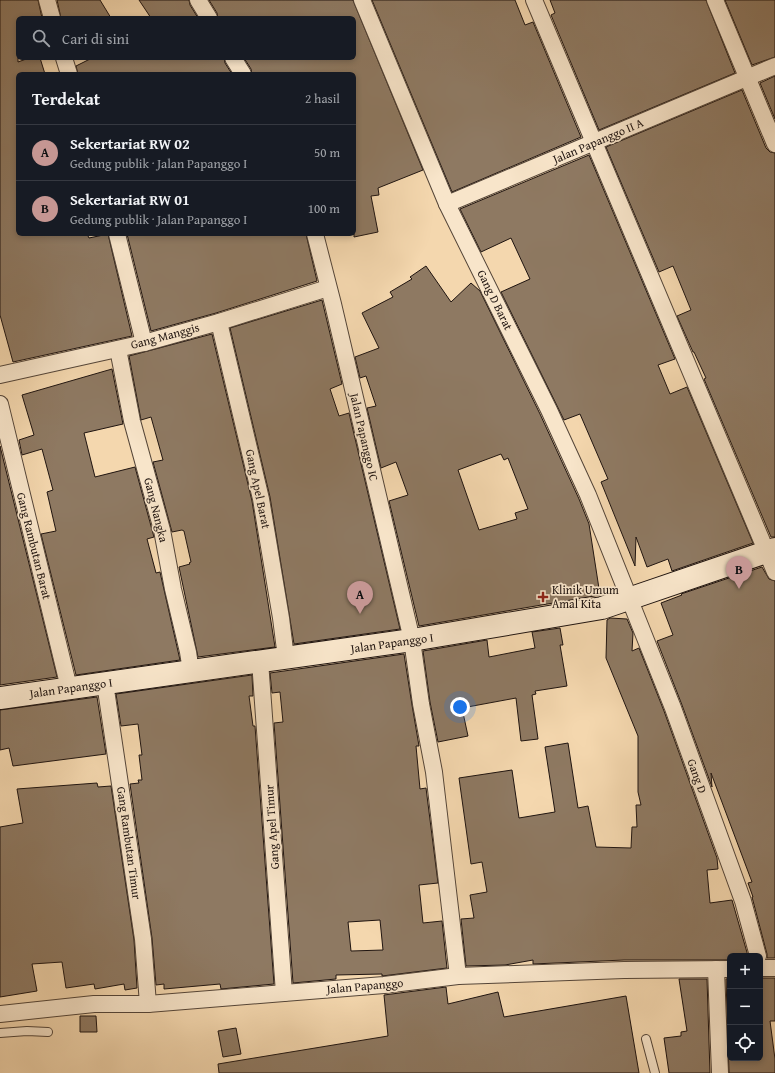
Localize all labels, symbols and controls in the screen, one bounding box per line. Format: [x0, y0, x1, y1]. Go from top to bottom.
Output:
search box [16, 16, 356, 60]
icon: search [30, 27, 52, 49]
text: Cari di sini [62, 28, 129, 49]
text: Terdekat [32, 86, 100, 111]
text: 2 hasil [305, 89, 340, 108]
street label: Jalan Papanggo II A [548, 114, 646, 168]
text: Sekertariat RW 02 [70, 133, 190, 154]
text: A [41, 143, 49, 162]
text: 50 m [314, 143, 340, 162]
text: Gedung publik · Jalan Papanggo I [70, 154, 247, 173]
text: Sekertariat RW 01 [70, 189, 190, 210]
text: B [41, 199, 49, 218]
text: 100 m [308, 199, 340, 218]
text: Gedung publik · Jalan Papanggo I [70, 210, 247, 229]
street label: Gang D Barat [474, 267, 518, 334]
street label: Gang Manggis [129, 318, 201, 353]
street label: Jalan Papanggo IC [346, 389, 383, 483]
street label: Gang Apel Barat [242, 448, 275, 531]
street label: Gang Nangka [140, 476, 173, 544]
street label: Gang Rambutan Barat [13, 491, 56, 602]
pin: B [726, 556, 752, 589]
pin: A [347, 581, 373, 614]
place label: Klinik Umum Amal Kita [552, 581, 619, 612]
marker: Klinik Umum Amal Kita [537, 591, 549, 603]
street label: Jalan Papanggo I [348, 628, 435, 657]
street label: Jalan Papanggo I [27, 673, 114, 702]
your location [450, 697, 470, 717]
street label: Gang D [683, 756, 712, 795]
street label: Gang Apel Timur [260, 784, 283, 870]
street label: Gang Rambutan Timur [113, 785, 146, 901]
map controls [727, 953, 763, 1061]
button: + [727, 953, 763, 989]
street label: Jalan Papanggo [324, 974, 404, 997]
button: − [727, 989, 763, 1025]
button: locate [727, 1025, 763, 1061]

